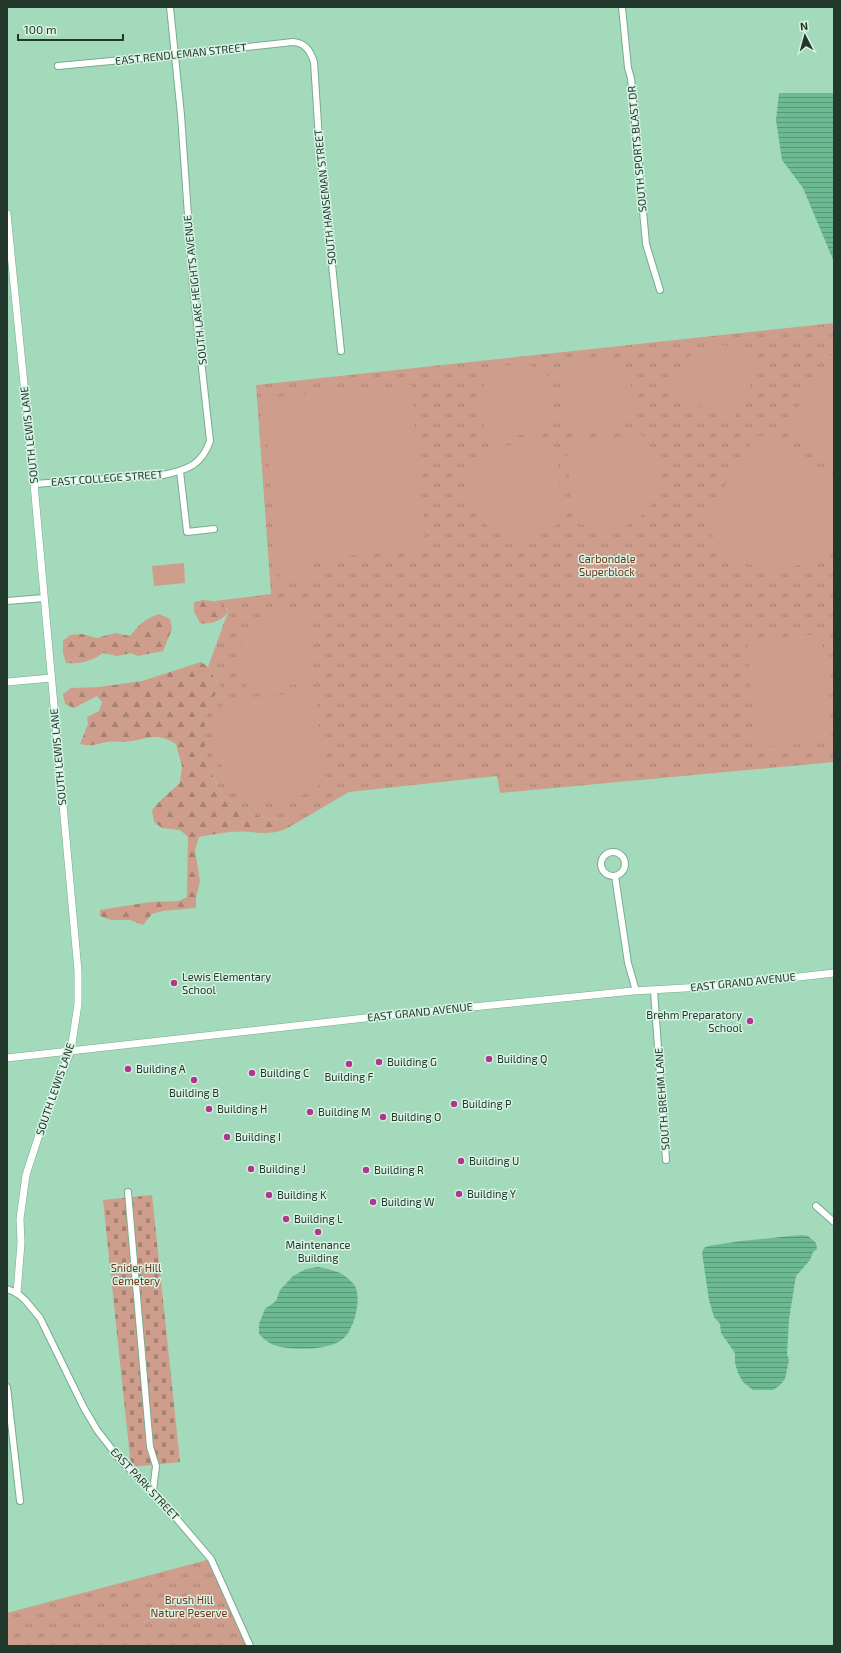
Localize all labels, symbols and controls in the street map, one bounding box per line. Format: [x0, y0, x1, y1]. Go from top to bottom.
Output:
scale bar [18, 16, 123, 42]
north arrow [785, 16, 825, 56]
text: N [799, 19, 809, 32]
text: 100 m [24, 22, 56, 36]
street label: EAST RENDLEMAN STREET [114, 40, 248, 67]
street label: SOUTH SPORTS BLAST DR [624, 85, 649, 213]
street label: SOUTH HANSEMAN STREET [311, 128, 338, 265]
street label: SOUTH LAKE HEIGHTS AVENUE [180, 215, 209, 366]
street label: SOUTH LEWIS LANE [17, 386, 40, 484]
street label: EAST COLLEGE STREET [51, 467, 164, 488]
park label: Carbondale Superblock [578, 552, 636, 578]
street label: SOUTH LEWIS LANE [47, 708, 68, 806]
street label: EAST GRAND AVENUE [689, 969, 796, 994]
place label: Lewis Elementary School [182, 970, 271, 996]
marker: Lewis Elementary School [169, 978, 179, 988]
street label: EAST GRAND AVENUE [366, 999, 473, 1024]
place label: Brehm Preparatory School [646, 1008, 743, 1034]
marker: Brehm Preparatory School [745, 1016, 755, 1026]
street label: SOUTH LEWIS LANE [33, 1041, 76, 1137]
street label: SOUTH BREHM LANE [651, 1047, 672, 1151]
place label: Building Q [497, 1052, 547, 1066]
marker: Building Q [484, 1054, 494, 1064]
place label: Building G [387, 1055, 437, 1068]
marker: Building G [374, 1057, 384, 1067]
marker: Building F [344, 1059, 354, 1069]
place label: Building A [136, 1062, 186, 1075]
marker: Building A [123, 1064, 133, 1074]
place label: Building C [260, 1066, 309, 1079]
marker: Building C [247, 1068, 257, 1078]
place label: Building F [324, 1070, 374, 1083]
marker: Building B [189, 1075, 199, 1085]
place label: Building B [169, 1086, 219, 1099]
place label: Building P [462, 1097, 512, 1110]
marker: Building P [449, 1099, 459, 1109]
place label: Building H [217, 1102, 267, 1115]
marker: Building H [204, 1104, 214, 1114]
place label: Building M [318, 1105, 371, 1118]
marker: Building M [305, 1107, 315, 1117]
place label: Building O [391, 1110, 441, 1123]
marker: Building O [378, 1112, 388, 1122]
place label: Building I [235, 1130, 281, 1143]
marker: Building I [222, 1132, 232, 1142]
place label: Building U [469, 1154, 519, 1167]
marker: Building U [456, 1156, 466, 1166]
place label: Building J [259, 1162, 306, 1175]
place label: Building R [374, 1163, 424, 1176]
marker: Building J [246, 1164, 256, 1174]
marker: Building R [361, 1165, 371, 1175]
place label: Building Y [467, 1187, 517, 1200]
place label: Building K [277, 1188, 327, 1201]
marker: Building Y [454, 1189, 464, 1199]
marker: Building K [264, 1190, 274, 1200]
place label: Building W [381, 1195, 435, 1208]
marker: Building W [368, 1197, 378, 1207]
place label: Building L [294, 1212, 343, 1225]
marker: Building L [281, 1214, 291, 1224]
marker: Maintenance Building [313, 1227, 323, 1237]
place label: Maintenance Building [286, 1238, 351, 1264]
park label: Snider Hill Cemetery [111, 1261, 162, 1287]
street label: EAST PARK STREET [108, 1445, 183, 1523]
park label: Brush Hill Nature Peserve [151, 1593, 227, 1619]

